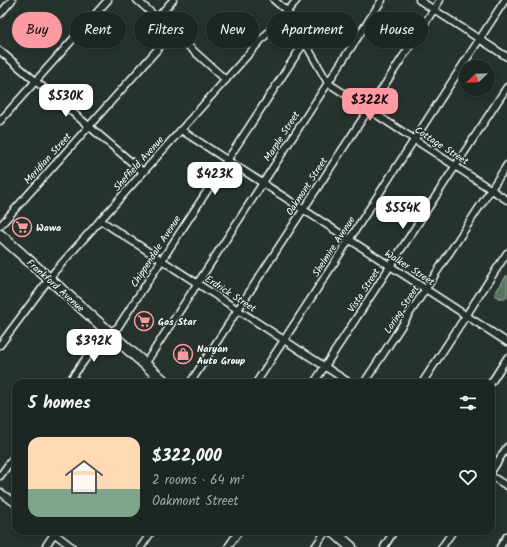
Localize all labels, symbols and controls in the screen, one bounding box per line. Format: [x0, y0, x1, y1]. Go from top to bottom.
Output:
chip: Buy [12, 12, 62, 48]
chip: Rent [70, 12, 126, 48]
chip: Filters [134, 12, 198, 48]
chip: New [206, 12, 259, 48]
chip: Apartment [267, 12, 357, 48]
chip: House [365, 12, 428, 48]
north arrow [459, 60, 495, 96]
map controls [459, 60, 495, 96]
pin: $530K [38, 84, 94, 118]
text: $530K [48, 86, 84, 107]
pin: $322K [342, 88, 398, 122]
text: $322K [351, 90, 389, 111]
street label: Marple Street [260, 108, 304, 165]
street label: Cottage Street [411, 122, 472, 169]
street label: Meridian Street [20, 129, 75, 188]
street label: Sheffield Avenue [110, 132, 168, 195]
street label: Oakmont Street [282, 154, 332, 219]
pin: $423K [187, 162, 243, 196]
text: $423K [196, 164, 234, 185]
pin: $554K [375, 196, 431, 230]
text: $554K [385, 198, 421, 219]
street label: Chippendale Avenue [126, 212, 185, 291]
street label: Shelmire Avenue [308, 213, 360, 280]
supermarket icon: Wawa [11, 216, 33, 238]
place label: Wawa [36, 220, 61, 236]
street label: Walker Street [381, 246, 438, 290]
street label: Frankford Avenue [23, 255, 88, 317]
street label: Vista Street [344, 265, 384, 316]
street label: Erdrick Street [202, 271, 259, 317]
street label: Loring Street [380, 282, 424, 337]
supermarket icon: Gas Star [133, 310, 155, 332]
place label: Gas Star [158, 314, 197, 330]
pin: $392K [66, 329, 122, 363]
text: $392K [76, 331, 112, 352]
place label: Naryan Auto Group [197, 341, 246, 369]
shop icon: Naryan Auto Group [172, 343, 194, 365]
text: 5 homes [28, 390, 91, 417]
icon: filters [457, 392, 479, 414]
text: $322,000 [152, 443, 222, 470]
icon: home [60, 453, 108, 501]
icon: heart [457, 466, 479, 488]
text: 2 rooms · 64 m² [152, 470, 244, 491]
text: Oakmont Street [152, 491, 239, 512]

